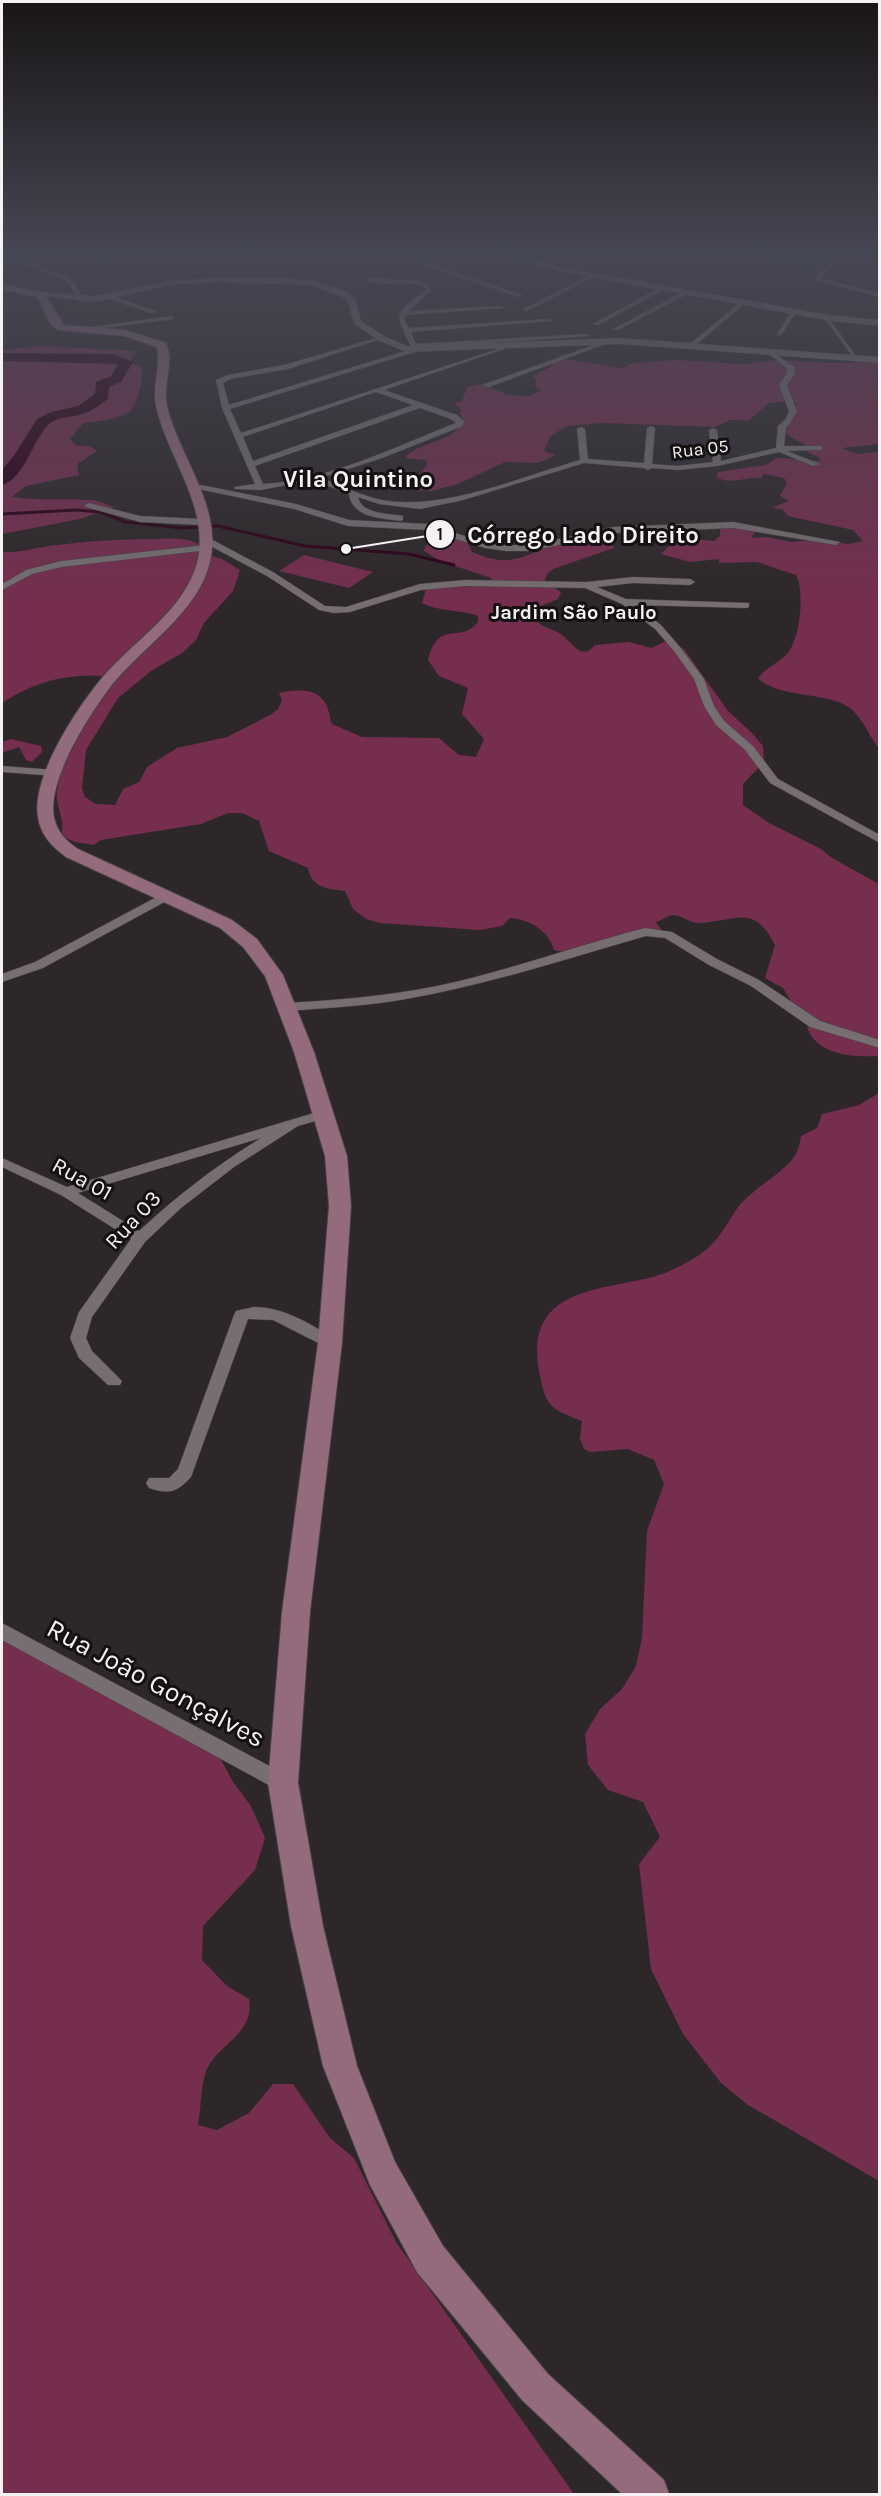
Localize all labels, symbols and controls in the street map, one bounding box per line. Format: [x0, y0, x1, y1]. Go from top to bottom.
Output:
street label: Rua 05 [670, 435, 730, 463]
district label: Vila Quintino [283, 465, 433, 493]
callout: Córrego Lado Direito [425, 513, 711, 555]
text: Córrego Lado Direito [467, 521, 699, 549]
text: 1 [437, 523, 443, 545]
district label: Jardim São Paulo [491, 601, 657, 624]
street label: Rua 01 [48, 1152, 116, 1206]
street label: Rua 03 [100, 1185, 166, 1255]
street label: Rua João Gonçalves [42, 1612, 270, 1754]

